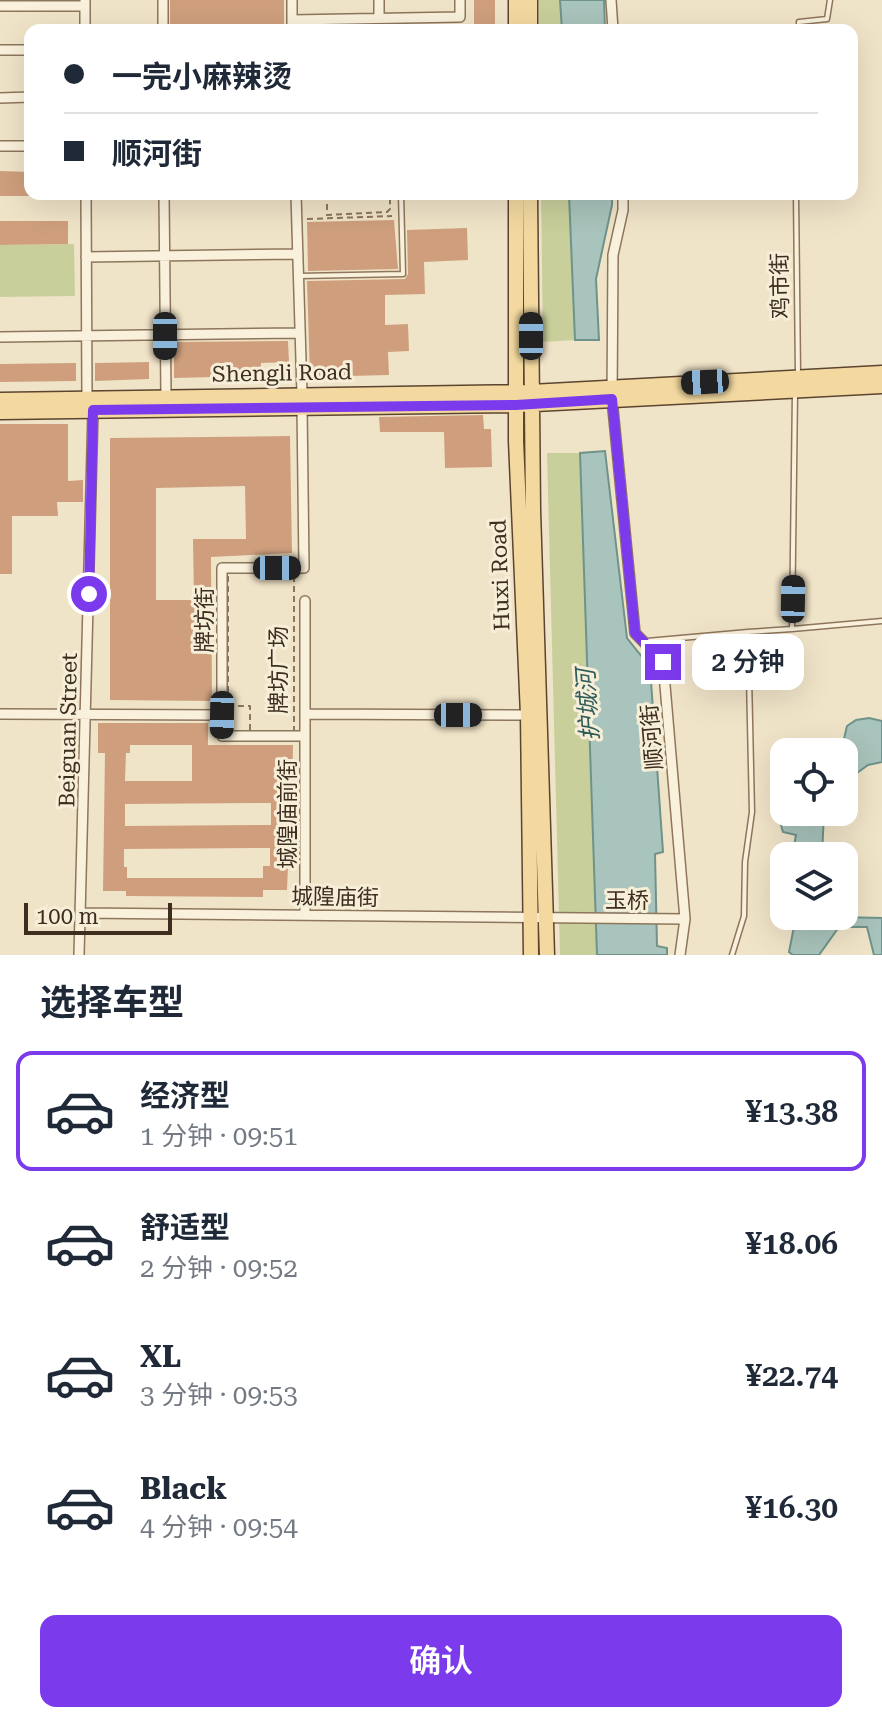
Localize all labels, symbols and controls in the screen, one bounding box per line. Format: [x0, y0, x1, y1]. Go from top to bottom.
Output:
text: 一完小麻辣烫 [112, 59, 292, 94]
text: 顺河街 [112, 136, 202, 171]
street label: 鸡市街 [767, 253, 793, 319]
car [153, 312, 177, 360]
car [519, 312, 543, 360]
street label: Shengli Road [212, 359, 352, 387]
car [680, 369, 730, 395]
street label: Huxi Road [486, 519, 514, 631]
car [253, 556, 301, 580]
car [781, 575, 805, 623]
route start [71, 576, 107, 612]
street label: 牌坊街 [192, 587, 217, 653]
street label: 牌坊广场 [266, 626, 291, 714]
callout: 2 分钟 [691, 634, 803, 690]
route end [645, 644, 681, 680]
text: 2 分钟 [711, 647, 785, 677]
street label: Beiguan Street [54, 652, 82, 808]
water label: 护城河 [571, 664, 604, 742]
car [210, 691, 234, 739]
car [434, 703, 482, 727]
street label: 顺河街 [637, 703, 667, 771]
map controls [770, 738, 858, 930]
button: locate [770, 738, 858, 826]
street label: 城隍庙前街 [275, 759, 300, 869]
button: layers [770, 842, 858, 930]
street label: 城隍庙街 [291, 884, 379, 910]
street label: 玉桥 [605, 888, 649, 913]
scale bar [24, 899, 172, 935]
text: 100 m [36, 904, 99, 929]
text: 选择车型 [40, 982, 184, 1024]
icon: car [44, 1075, 116, 1147]
text: 经济型 [140, 1078, 230, 1113]
text: ¥13.38 [745, 1094, 838, 1129]
text: 1 分钟 · 09:51 [140, 1121, 298, 1151]
icon: car [44, 1207, 116, 1279]
text: 舒适型 [140, 1210, 230, 1245]
text: ¥18.06 [745, 1226, 838, 1261]
text: 2 分钟 · 09:52 [140, 1253, 298, 1283]
icon: car [44, 1339, 116, 1411]
text: XL [140, 1339, 181, 1374]
text: ¥22.74 [745, 1358, 838, 1393]
text: 3 分钟 · 09:53 [140, 1380, 298, 1410]
icon: car [44, 1471, 116, 1543]
text: Black [140, 1471, 227, 1506]
text: ¥16.30 [745, 1490, 838, 1525]
text: 4 分钟 · 09:54 [140, 1512, 298, 1542]
button: 确认 [40, 1615, 842, 1707]

